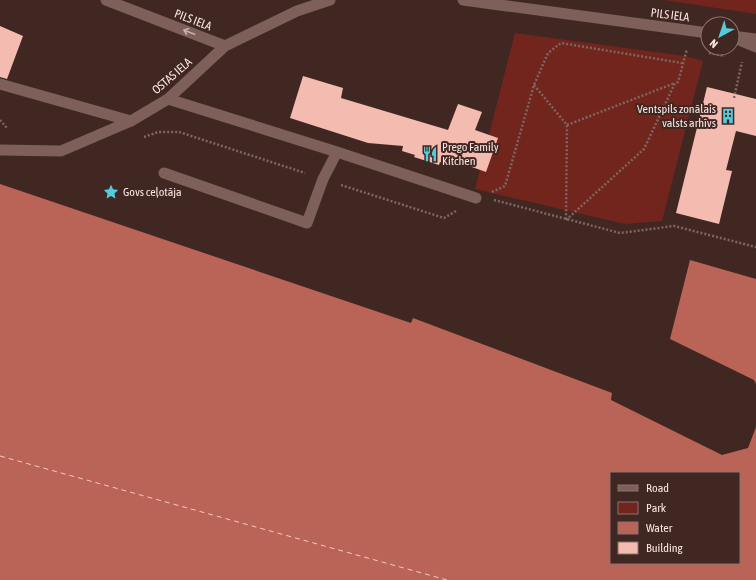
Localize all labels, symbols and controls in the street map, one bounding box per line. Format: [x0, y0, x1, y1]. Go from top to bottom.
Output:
street label: PILS IELA [172, 6, 214, 34]
street label: PILS IELA [650, 6, 690, 24]
north arrow [700, 16, 740, 56]
one-way arrow [183, 27, 195, 35]
text: N [707, 37, 720, 50]
street label: OSTAS IELA [149, 55, 195, 97]
place label: Ventspils zonālais valsts arhīvs [637, 102, 716, 130]
building icon: Ventspils zonālais valsts arhīvs [719, 107, 737, 125]
place label: Prego Family Kitchen [442, 140, 499, 168]
restaurant icon: Prego Family Kitchen [421, 145, 439, 163]
place icon: Govs ceļotāja [102, 183, 120, 201]
place label: Govs ceļotāja [123, 185, 182, 199]
legend [610, 472, 740, 564]
text: Road [646, 481, 669, 495]
text: Park [646, 501, 667, 515]
text: Water [646, 521, 673, 535]
text: Building [646, 541, 684, 555]

